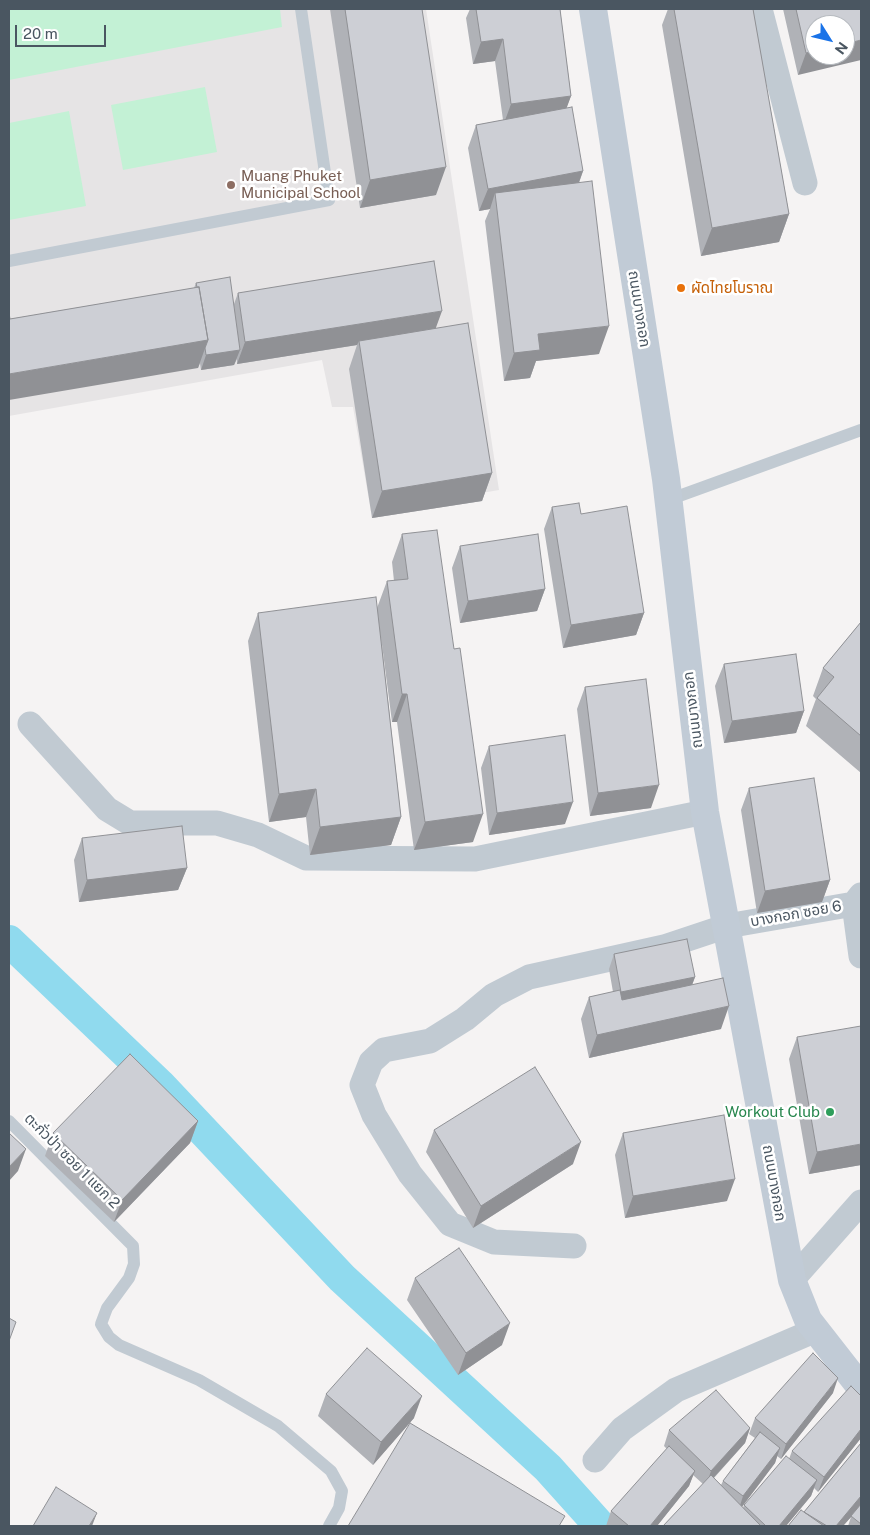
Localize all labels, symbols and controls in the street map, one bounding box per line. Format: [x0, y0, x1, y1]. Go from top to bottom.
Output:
scale bar [18, 15, 109, 47]
north arrow [805, 15, 855, 65]
text: 20 m [23, 25, 58, 42]
text: N [832, 39, 851, 57]
place label: Muang Phuket Municipal School [241, 167, 361, 202]
marker: Muang Phuket Municipal School [225, 179, 237, 191]
street label: ถนนบางกอก [624, 269, 654, 349]
place label: ผัดไทยโบราณ [691, 279, 773, 297]
marker: ผัดไทยโบราณ [675, 282, 687, 294]
street label: ถนนบางกอก [679, 671, 707, 749]
street label: บางกอก ซอย 6 [749, 897, 843, 931]
place label: Workout Club [725, 1103, 820, 1121]
marker: Workout Club [824, 1106, 836, 1118]
street label: ตะกั่วป่า ซอย 1 แยก 2 [21, 1110, 123, 1212]
street label: ถนนบางกอก [758, 1143, 790, 1223]

